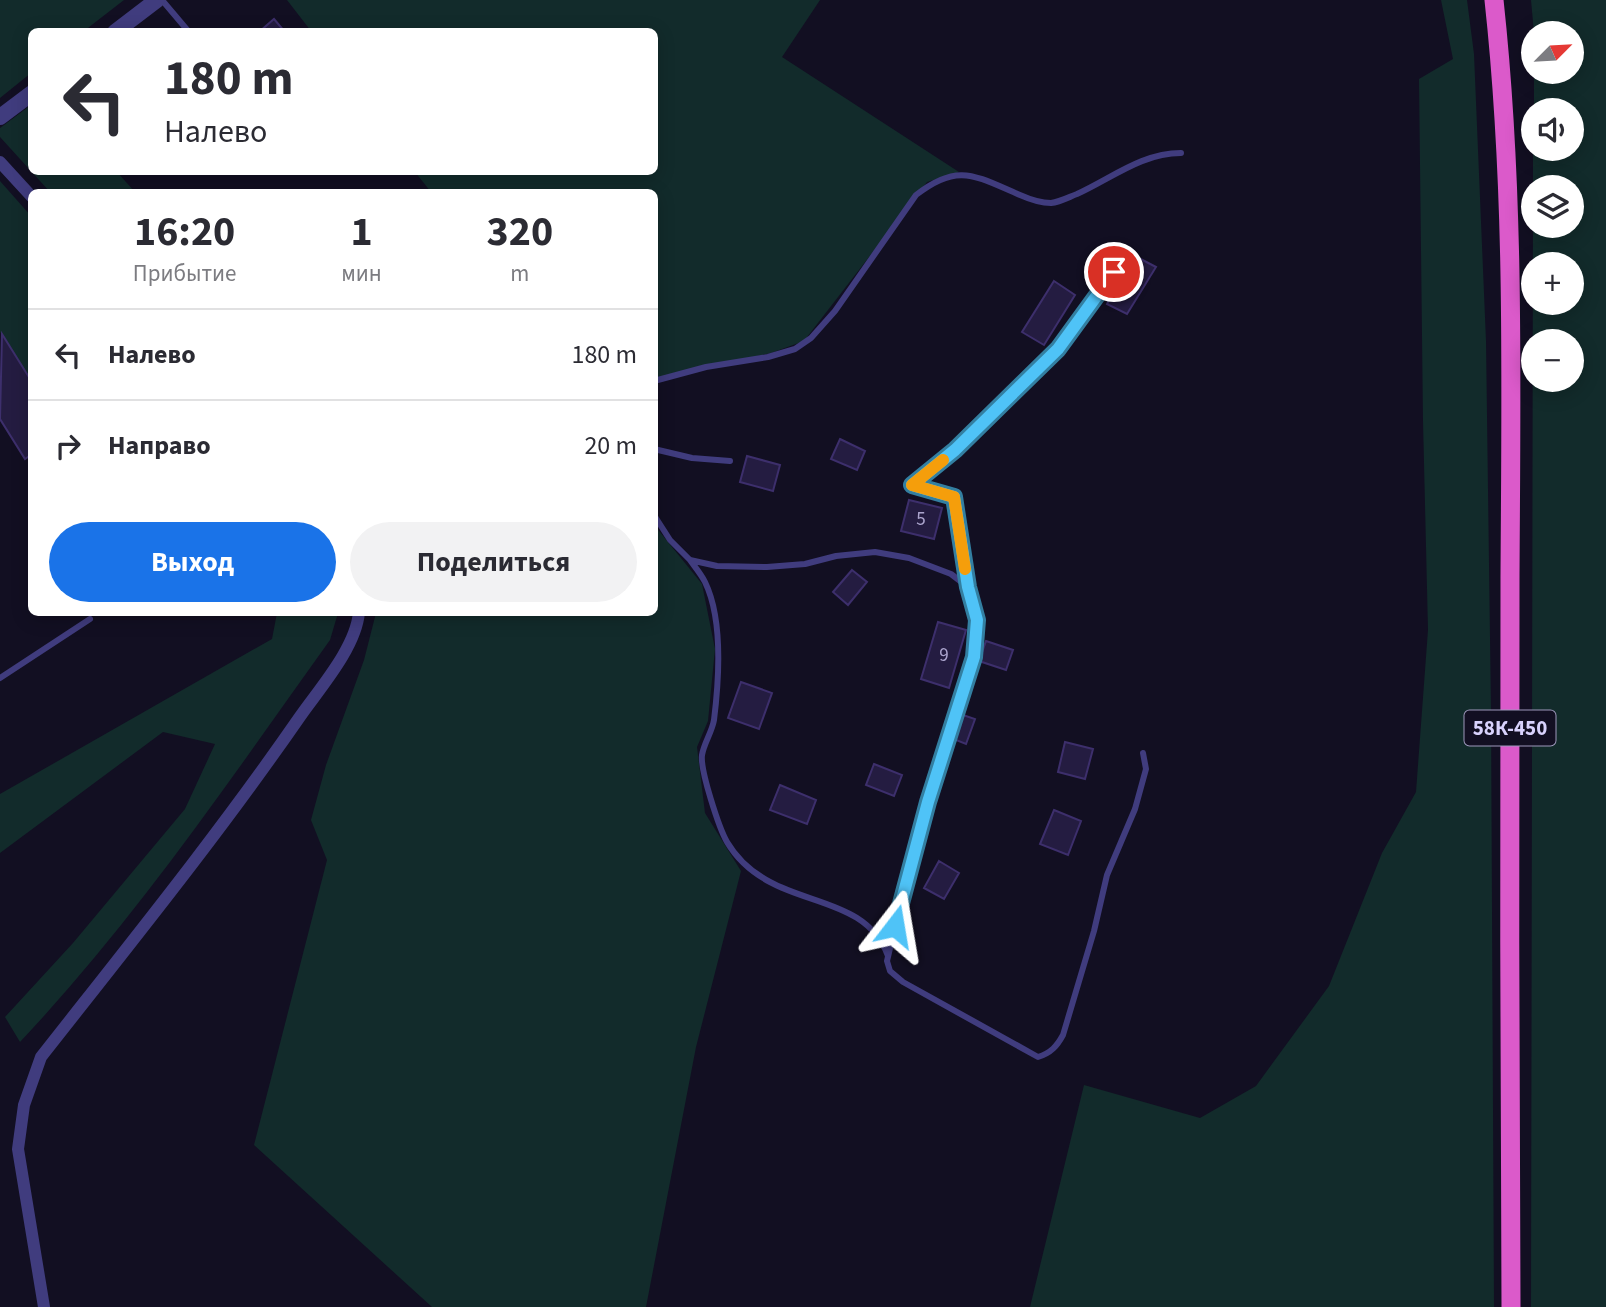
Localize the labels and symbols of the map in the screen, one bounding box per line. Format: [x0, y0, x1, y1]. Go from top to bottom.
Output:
north arrow [1521, 21, 1584, 84]
pin [1084, 242, 1144, 302]
house number: 5 [916, 506, 926, 533]
house number: 9 [939, 642, 949, 669]
road number: 58К-450 [1464, 710, 1556, 746]
position arrow [858, 889, 932, 963]

